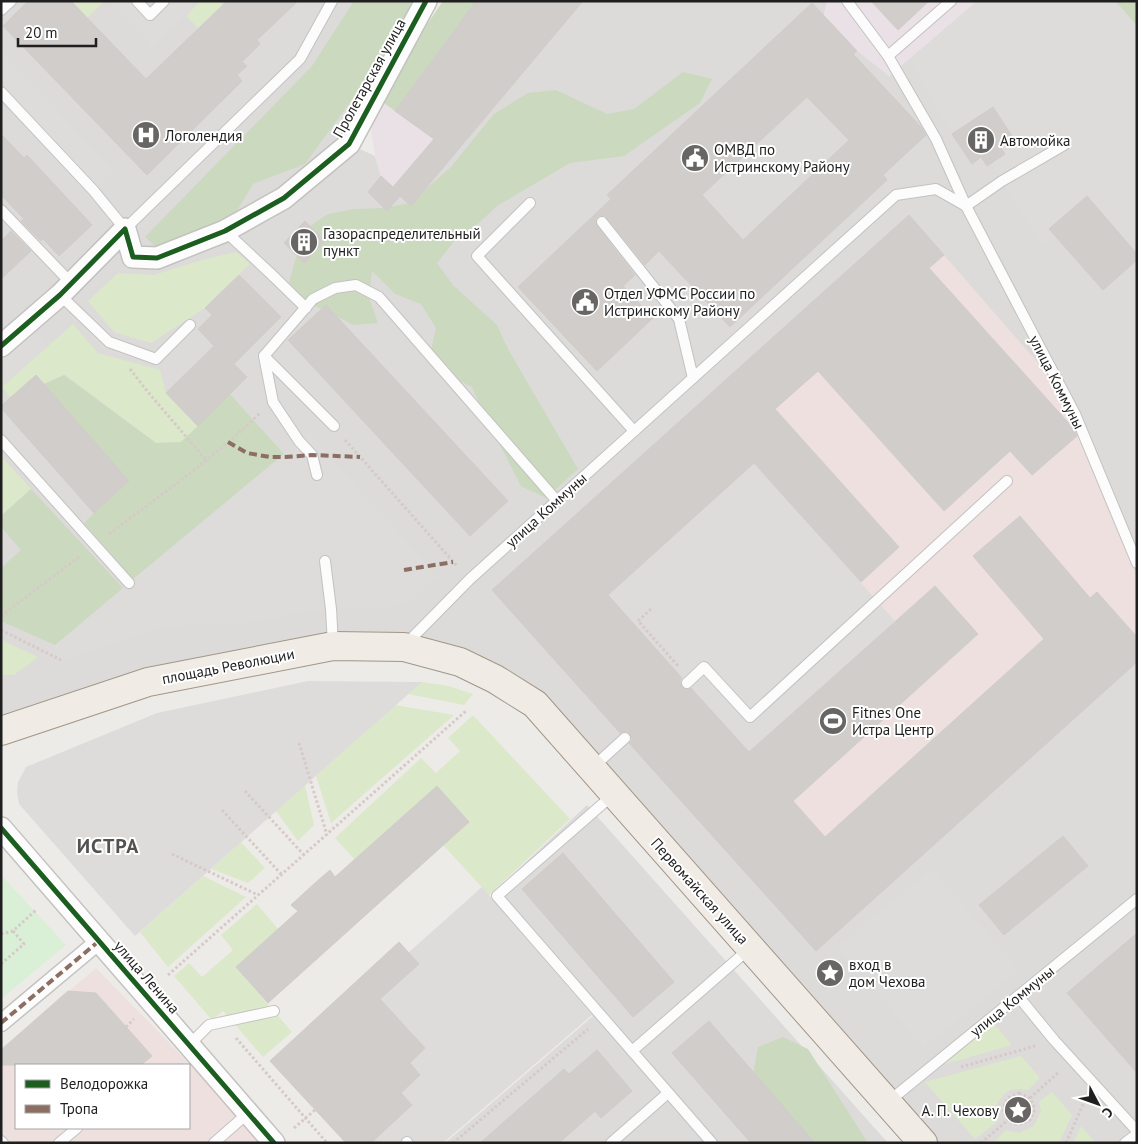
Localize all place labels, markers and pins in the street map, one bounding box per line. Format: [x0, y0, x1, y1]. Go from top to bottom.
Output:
hospital icon: Логолендия [131, 120, 161, 150]
building icon: Автомойка [966, 125, 996, 155]
place label: Логолендия [164, 126, 242, 145]
place label: Автомойка [1000, 131, 1071, 150]
place label: ОМВД по Истринскому Району [714, 140, 850, 176]
public building icon: ОМВД по Истринскому Району [680, 143, 710, 173]
place label: Газораспределительный пункт [323, 224, 481, 260]
building icon: Газораспределительный пункт [289, 227, 319, 257]
place label: Отдел УФМС России по Истринскому Району [604, 284, 755, 320]
public building icon: Отдел УФМС России по Истринскому Району [570, 287, 600, 317]
place label: Fitnes One Истра Центр [852, 703, 934, 739]
sports icon: Fitnes One Истра Центр [818, 706, 848, 736]
place label: вход в дом Чехова [849, 955, 926, 991]
place icon: вход в дом Чехова [815, 958, 845, 988]
place icon: А. П. Чехову [1003, 1095, 1033, 1125]
place label: А. П. Чехову [922, 1101, 999, 1120]

